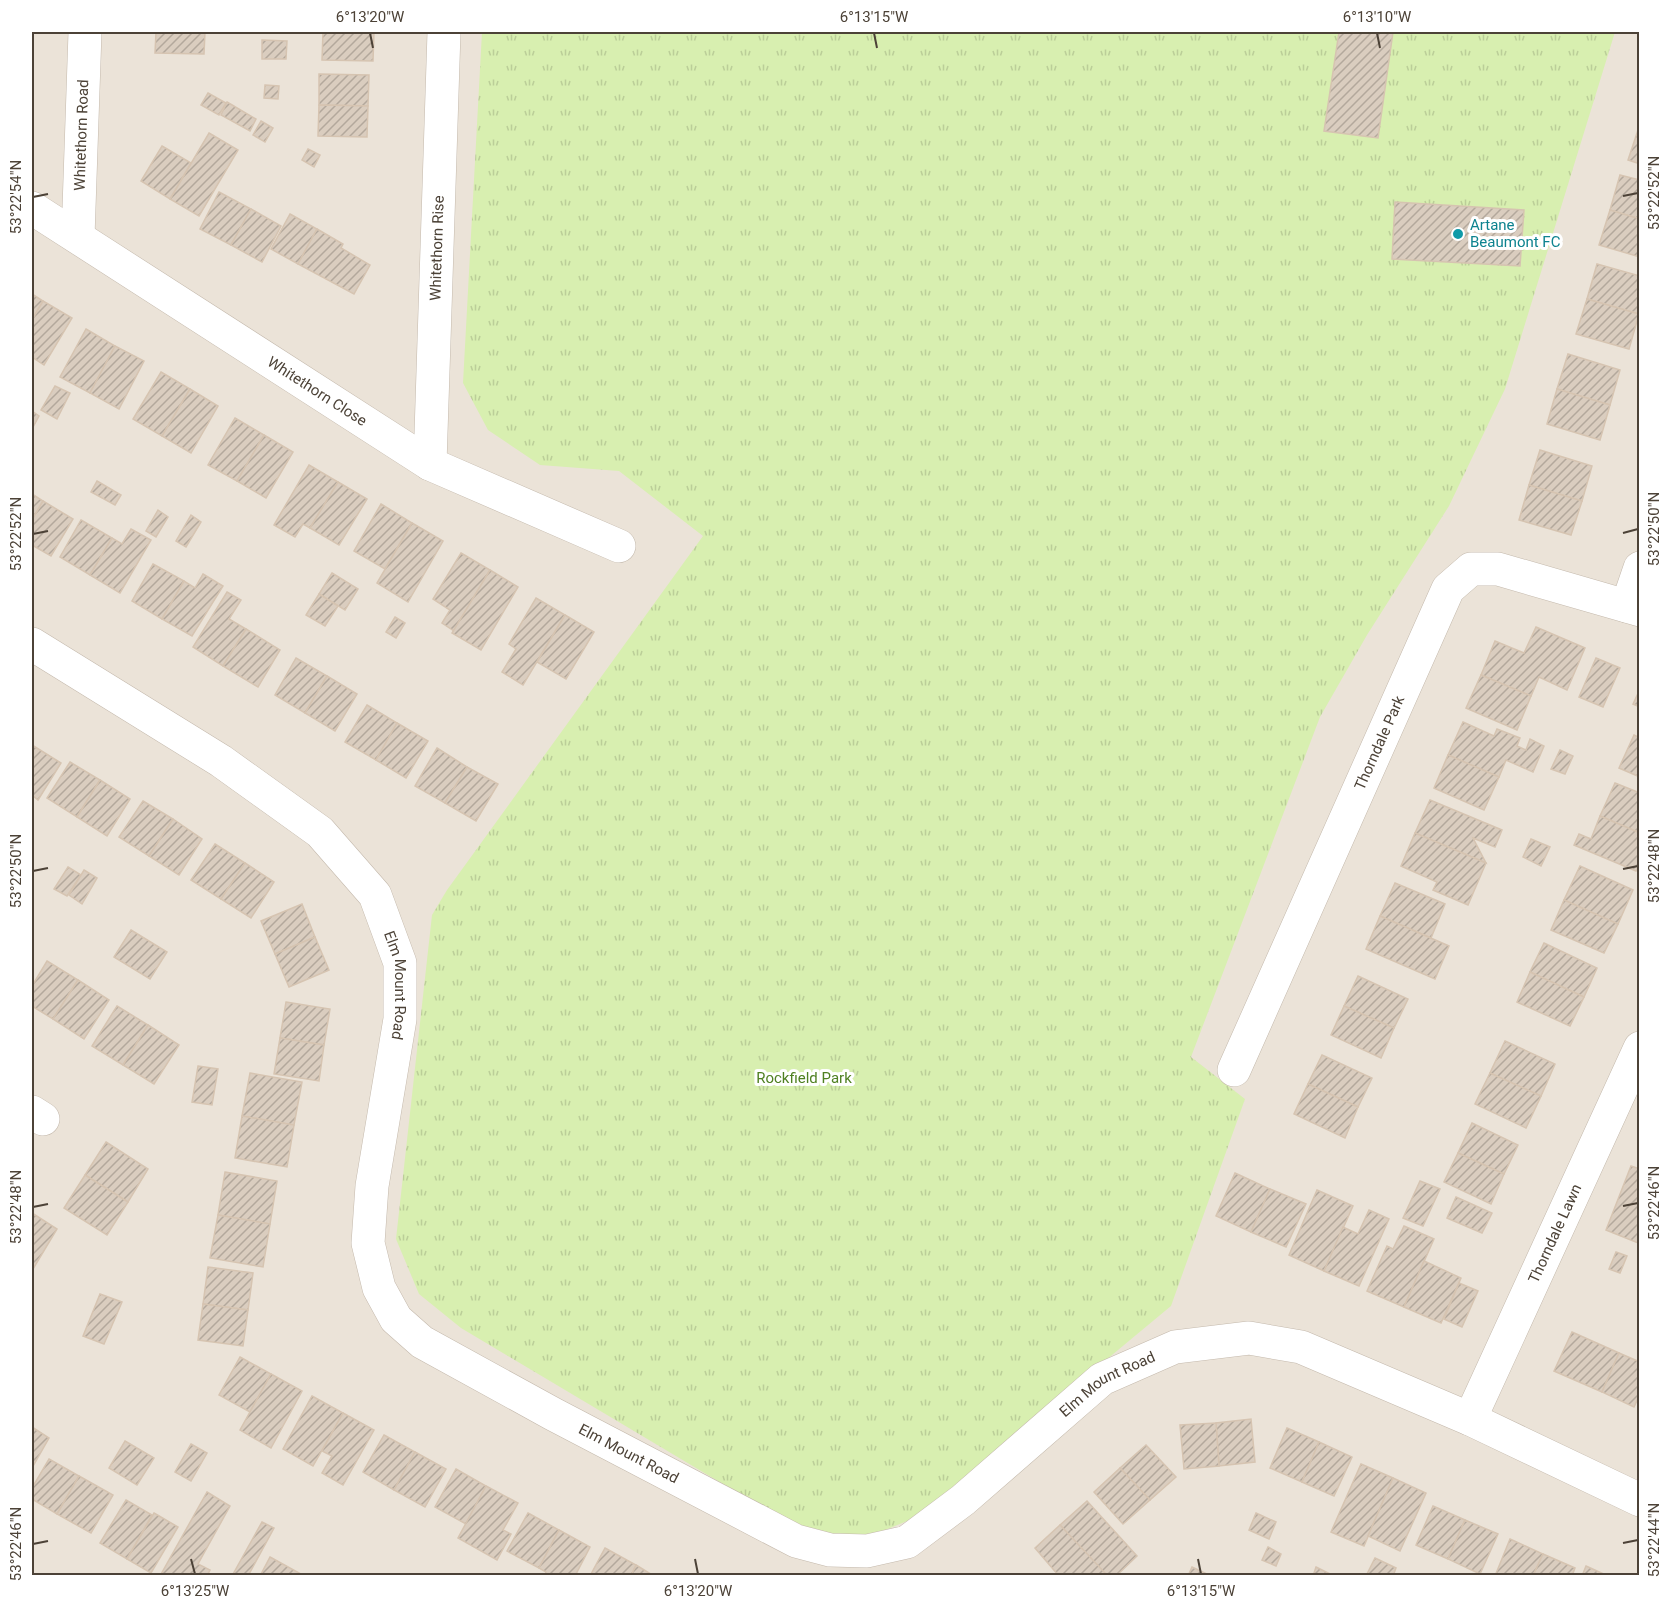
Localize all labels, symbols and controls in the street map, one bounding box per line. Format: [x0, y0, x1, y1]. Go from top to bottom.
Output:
text: 6°13'20"W [336, 8, 404, 26]
text: 6°13'15"W [840, 8, 908, 26]
text: 6°13'10"W [1343, 8, 1411, 26]
street label: Whitethorn Road [71, 79, 92, 191]
text: 53°22'52"N [1645, 156, 1663, 230]
text: 53°22'54"N [7, 160, 25, 234]
street label: Whitethorn Rise [426, 195, 448, 301]
place label: Artane Beaumont FC [1470, 216, 1561, 251]
marker: Artane Beaumont FC [1451, 227, 1465, 241]
street label: Whitethorn Close [264, 353, 370, 430]
text: 53°22'50"N [1645, 492, 1663, 566]
text: 53°22'52"N [7, 497, 25, 571]
street label: Thorndale Park [1351, 693, 1409, 793]
text: 53°22'48"N [1645, 829, 1663, 903]
text: 53°22'50"N [7, 834, 25, 908]
street label: Elm Mount Road [380, 929, 410, 1041]
park label: Rockfield Park [756, 1069, 852, 1087]
text: 53°22'46"N [1645, 1166, 1663, 1240]
text: 53°22'48"N [7, 1170, 25, 1244]
street label: Thorndale Lawn [1525, 1181, 1585, 1286]
street label: Elm Mount Road [1056, 1348, 1158, 1421]
street label: Elm Mount Road [576, 1420, 682, 1487]
text: 53°22'44"N [1645, 1503, 1663, 1577]
text: 53°22'46"N [7, 1507, 25, 1581]
text: 6°13'25"W [161, 1582, 229, 1600]
text: 6°13'20"W [664, 1582, 732, 1600]
text: 6°13'15"W [1167, 1582, 1235, 1600]

